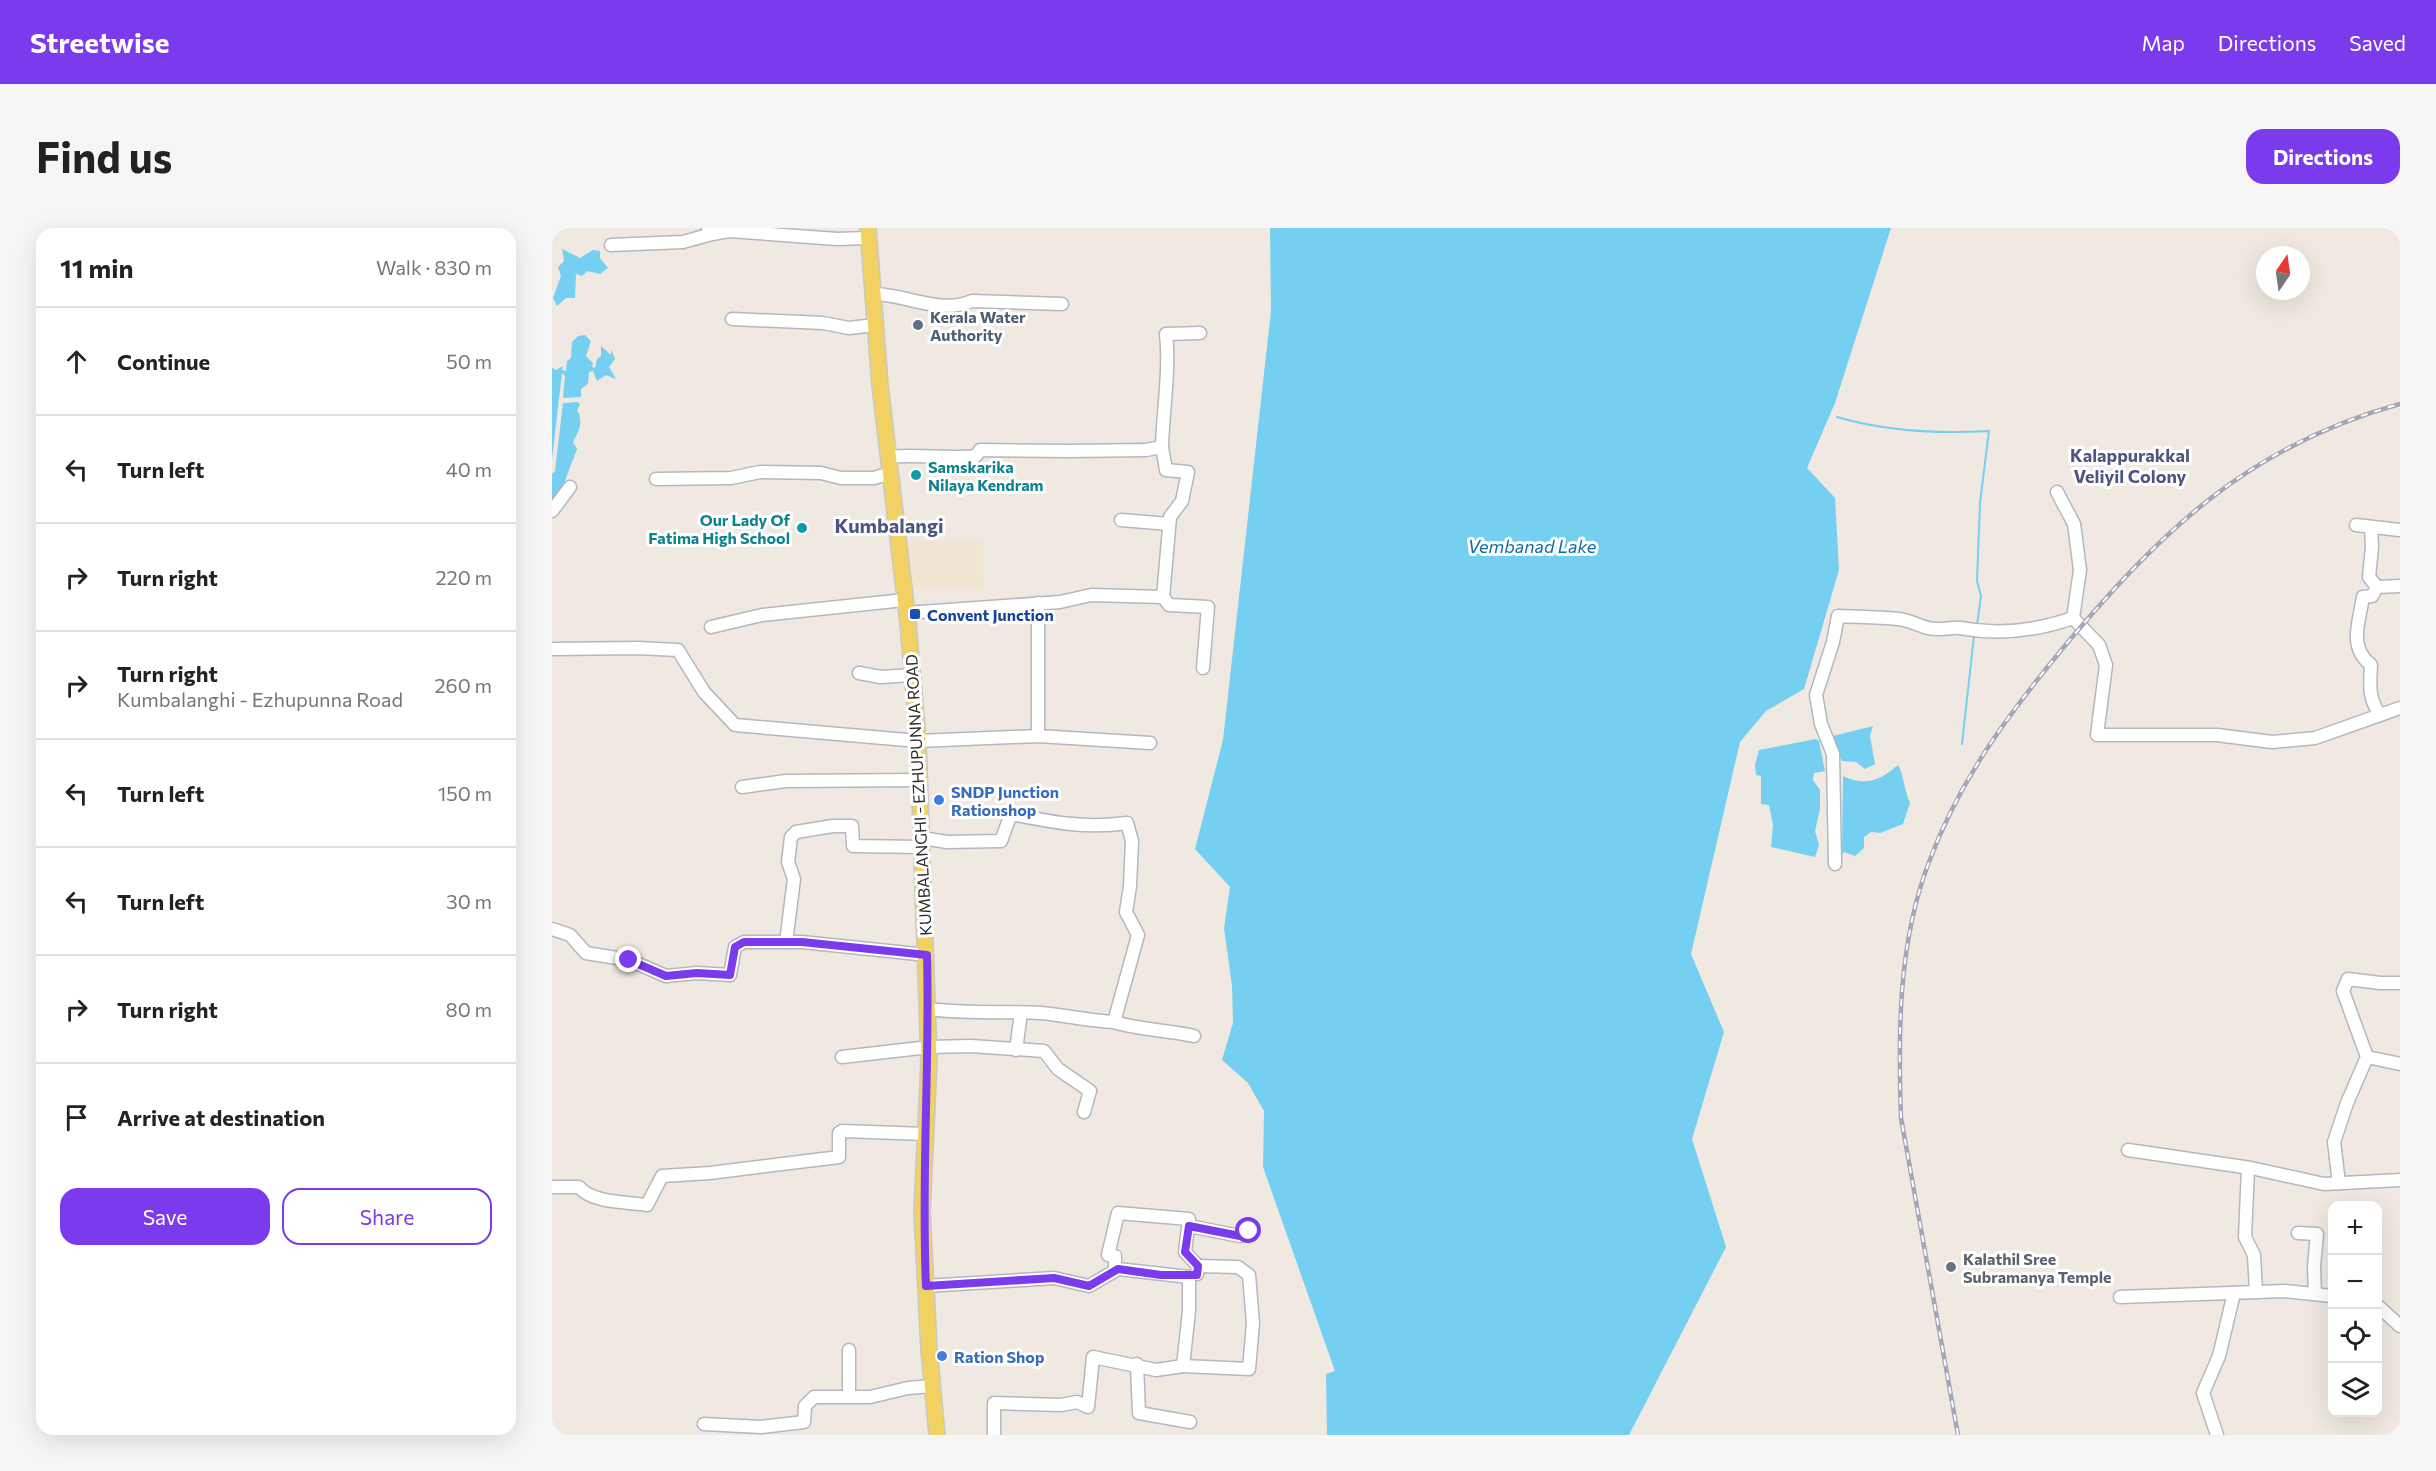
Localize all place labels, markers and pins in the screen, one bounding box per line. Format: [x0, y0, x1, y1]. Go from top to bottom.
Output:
place label: Kerala Water Authority [930, 307, 1026, 344]
marker: Kerala Water Authority [911, 318, 925, 332]
place label: Samskarika Nilaya Kendram [928, 457, 1044, 494]
marker: Samskarika Nilaya Kendram [909, 468, 923, 482]
place label: Our Lady Of Fatima High School [648, 510, 790, 547]
marker: Our Lady Of Fatima High School [795, 521, 809, 535]
place label: Convent Junction [927, 605, 1054, 624]
marker: Convent Junction [908, 607, 922, 621]
place label: SNDP Junction Rationshop [951, 782, 1059, 819]
marker: SNDP Junction Rationshop [932, 793, 946, 807]
place label: Kalathil Sree Subramanya Temple [1963, 1249, 2111, 1286]
marker: Kalathil Sree Subramanya Temple [1944, 1260, 1958, 1274]
place label: Ration Shop [954, 1347, 1044, 1366]
marker: Ration Shop [935, 1349, 949, 1363]

